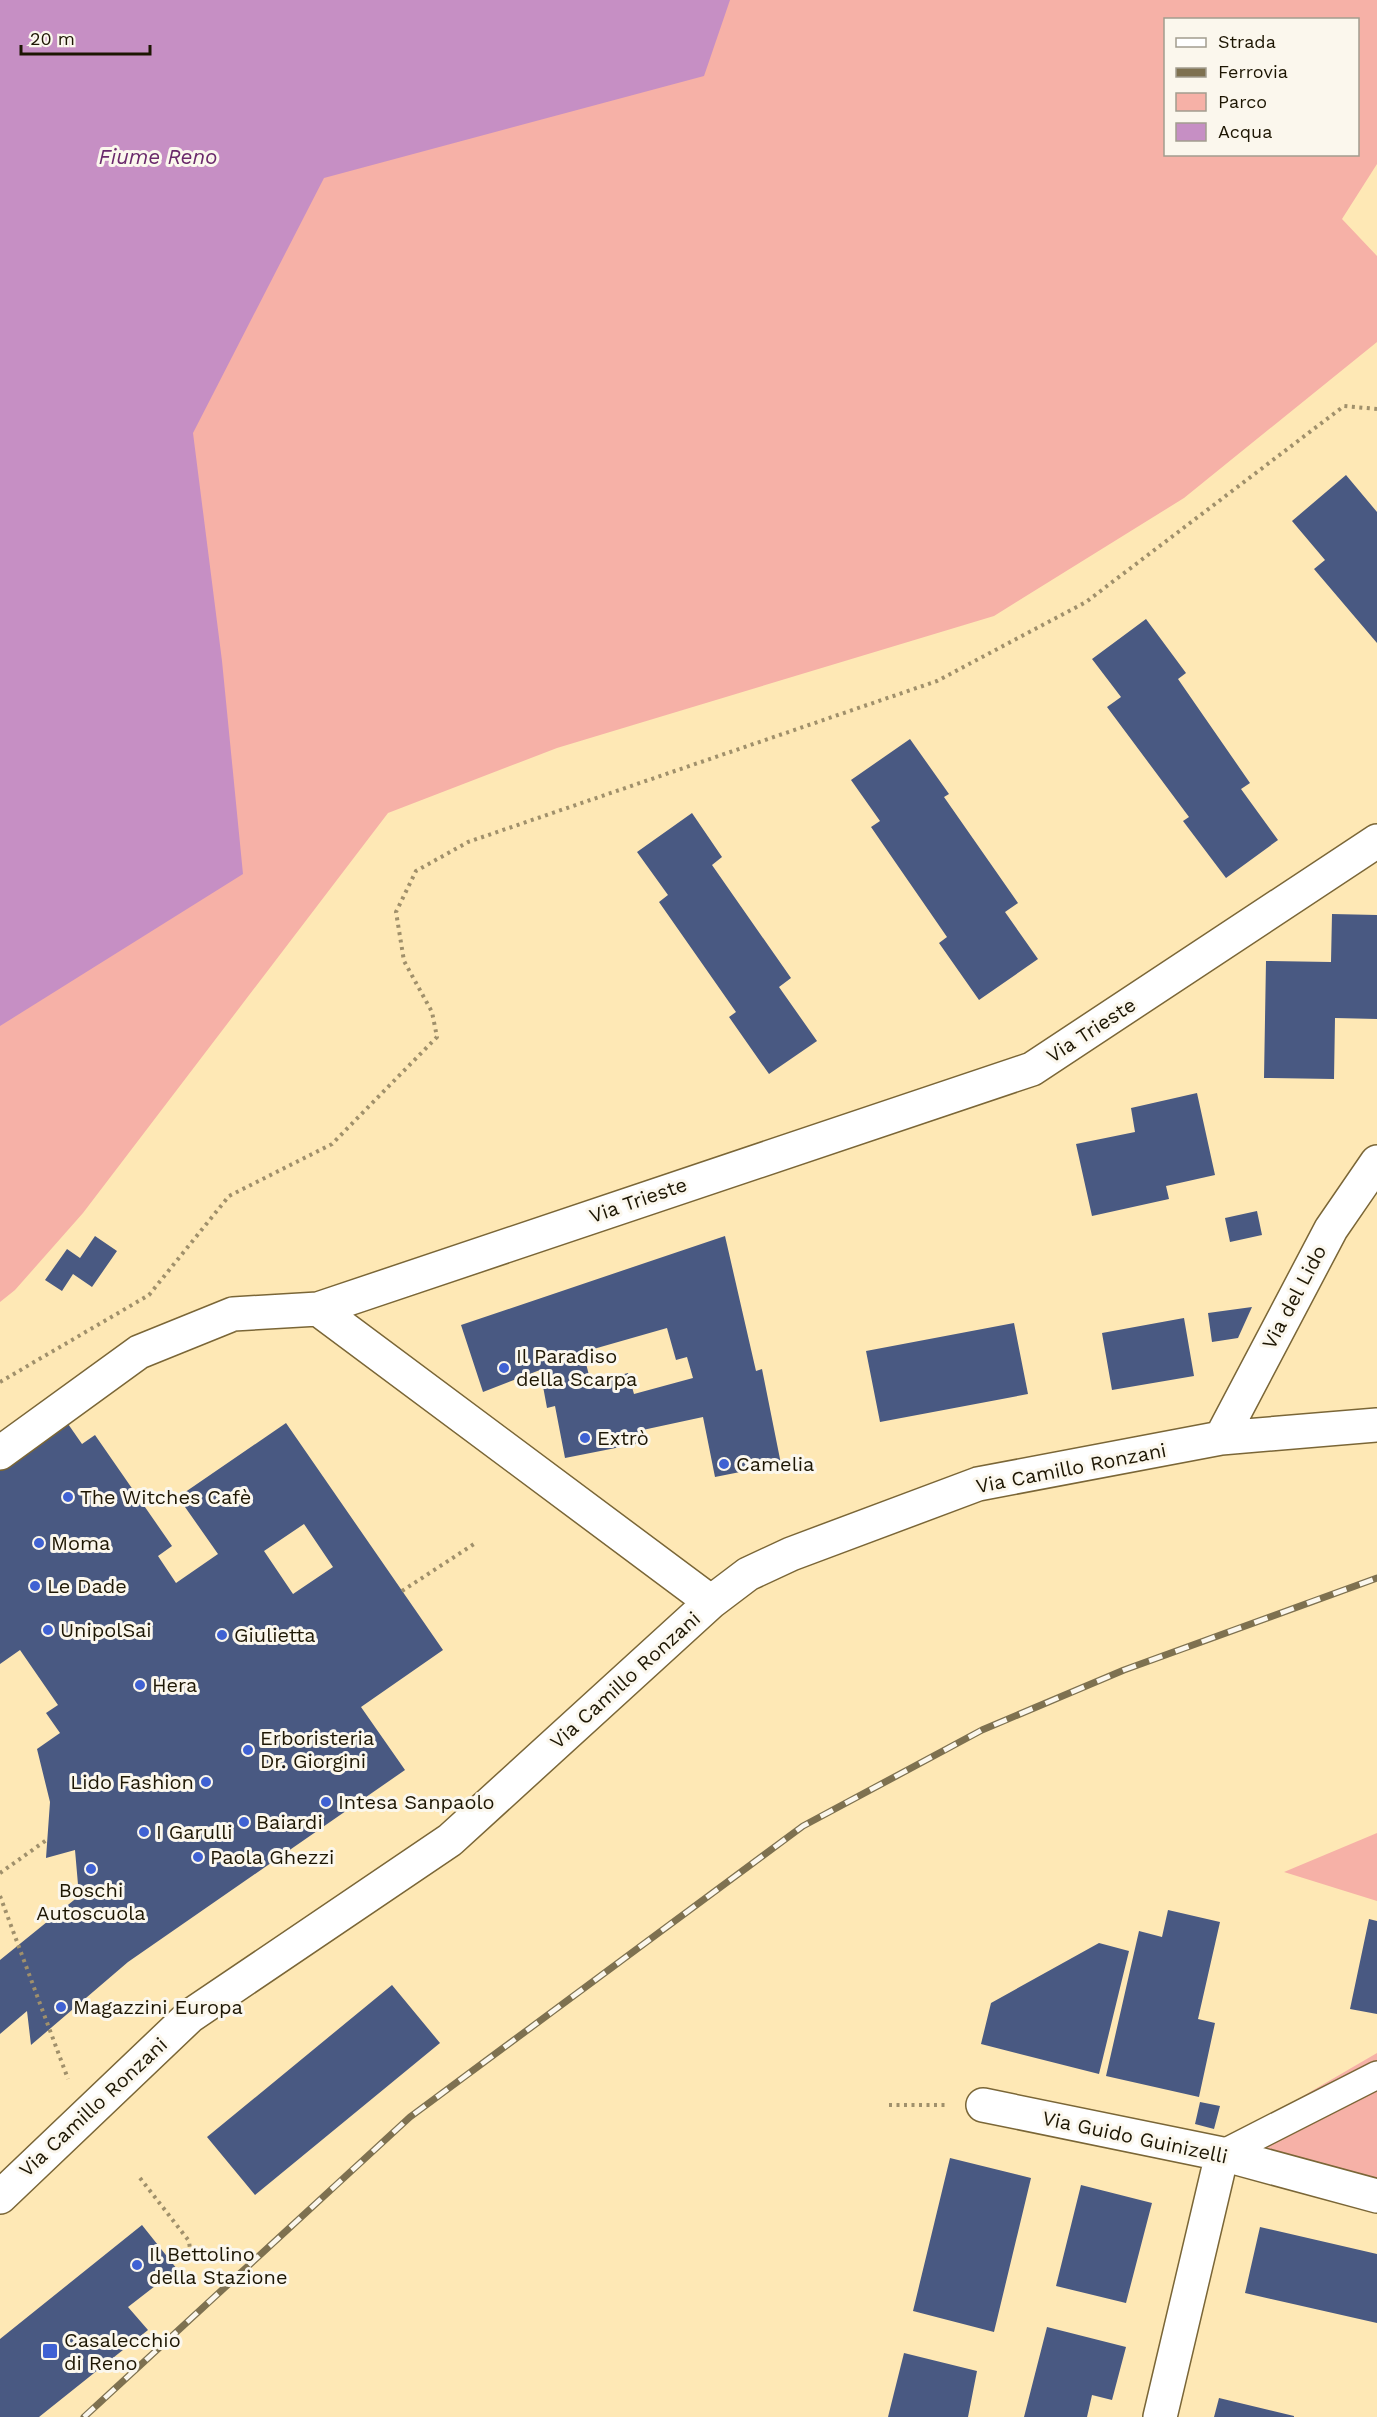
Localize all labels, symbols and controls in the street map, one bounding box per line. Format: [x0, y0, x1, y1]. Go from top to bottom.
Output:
scale bar [21, 18, 150, 56]
legend [1164, 18, 1359, 156]
text: 20 m [30, 28, 75, 49]
text: Strada [1218, 31, 1276, 52]
text: Ferrovia [1218, 61, 1288, 82]
text: Parco [1218, 91, 1267, 112]
text: Acqua [1218, 121, 1272, 142]
water label: Fiume Reno [99, 144, 217, 169]
street label: Via Trieste [1042, 992, 1140, 1068]
street label: Via Trieste [586, 1172, 690, 1228]
street label: Via del Lido [1257, 1241, 1331, 1353]
place label: Il Paradiso della Scarpa [516, 1344, 637, 1391]
marker: Il Paradiso della Scarpa [497, 1361, 511, 1375]
place label: Extrò [597, 1426, 649, 1450]
marker: Extrò [578, 1431, 592, 1445]
street label: Via Camillo Ronzani [974, 1438, 1168, 1498]
place label: Camelia [736, 1452, 814, 1476]
marker: Camelia [717, 1457, 731, 1471]
place label: The Witches Cafè [80, 1485, 251, 1509]
marker: The Witches Cafè [61, 1490, 75, 1504]
place label: Moma [51, 1531, 110, 1555]
marker: Moma [32, 1536, 46, 1550]
place label: Le Dade [47, 1574, 127, 1598]
marker: Le Dade [28, 1579, 42, 1593]
street label: Via Camillo Ronzani [545, 1606, 705, 1754]
place label: UnipolSai [60, 1618, 152, 1642]
marker: UnipolSai [41, 1623, 55, 1637]
place label: Giulietta [234, 1623, 316, 1647]
marker: Giulietta [215, 1628, 229, 1642]
place label: Hera [152, 1673, 197, 1697]
marker: Hera [133, 1678, 147, 1692]
place label: Erboristeria Dr. Giorgini [260, 1726, 374, 1773]
marker: Erboristeria Dr. Giorgini [241, 1743, 255, 1757]
place label: Lido Fashion [70, 1770, 194, 1794]
marker: Lido Fashion [199, 1775, 213, 1789]
place label: Intesa Sanpaolo [338, 1790, 495, 1814]
marker: Intesa Sanpaolo [319, 1795, 333, 1809]
place label: Baiardi [256, 1810, 323, 1834]
marker: Baiardi [237, 1815, 251, 1829]
place label: I Garulli [156, 1820, 233, 1844]
marker: I Garulli [137, 1825, 151, 1839]
place label: Paola Ghezzi [210, 1845, 334, 1869]
marker: Paola Ghezzi [191, 1850, 205, 1864]
marker: Boschi Autoscuola [84, 1862, 98, 1876]
place label: Boschi Autoscuola [36, 1878, 146, 1925]
place label: Magazzini Europa [73, 1995, 243, 2019]
marker: Magazzini Europa [54, 2000, 68, 2014]
street label: Via Camillo Ronzani [14, 2032, 172, 2182]
street label: Via Guido Guinizelli [1040, 2106, 1230, 2168]
place label: Il Bettolino della Stazione [149, 2242, 287, 2289]
marker: Il Bettolino della Stazione [130, 2258, 144, 2272]
place label: Casalecchio di Reno [64, 2328, 181, 2375]
marker: Casalecchio di Reno [41, 2342, 59, 2360]

